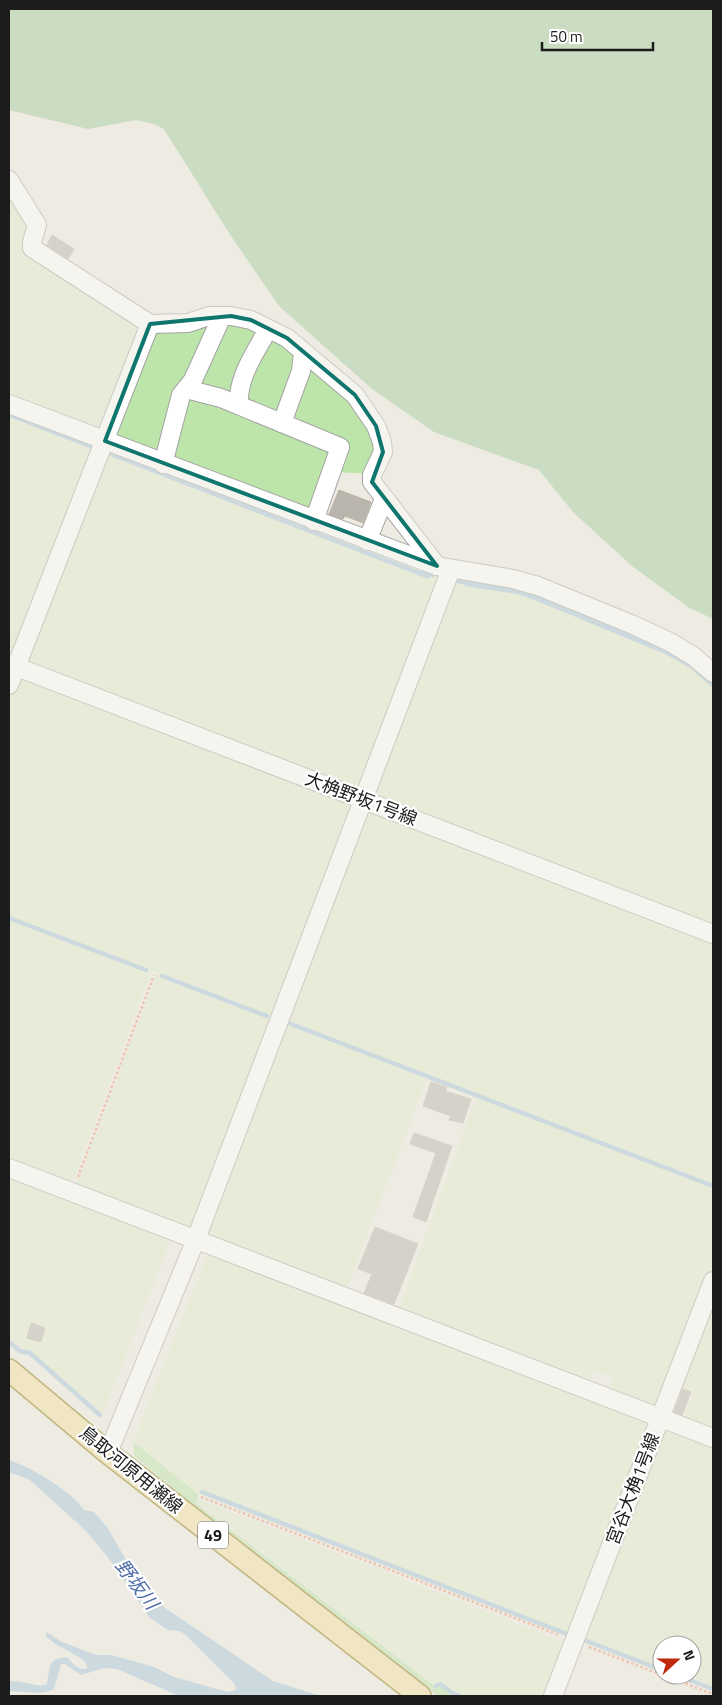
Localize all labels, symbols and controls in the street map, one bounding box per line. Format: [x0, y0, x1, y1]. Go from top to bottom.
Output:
scale bar [542, 20, 653, 52]
text: 50 m [550, 25, 583, 48]
street label: 大桷野坂1号線 [301, 765, 421, 832]
street label: 鳥取河原用瀬線 [74, 1419, 189, 1520]
street label: 宮谷大桷1号線 [599, 1429, 666, 1549]
road number: 49 [198, 1522, 228, 1548]
water label: 野坂川 [109, 1552, 167, 1617]
north arrow [652, 1635, 702, 1685]
text: N [678, 1647, 701, 1663]

